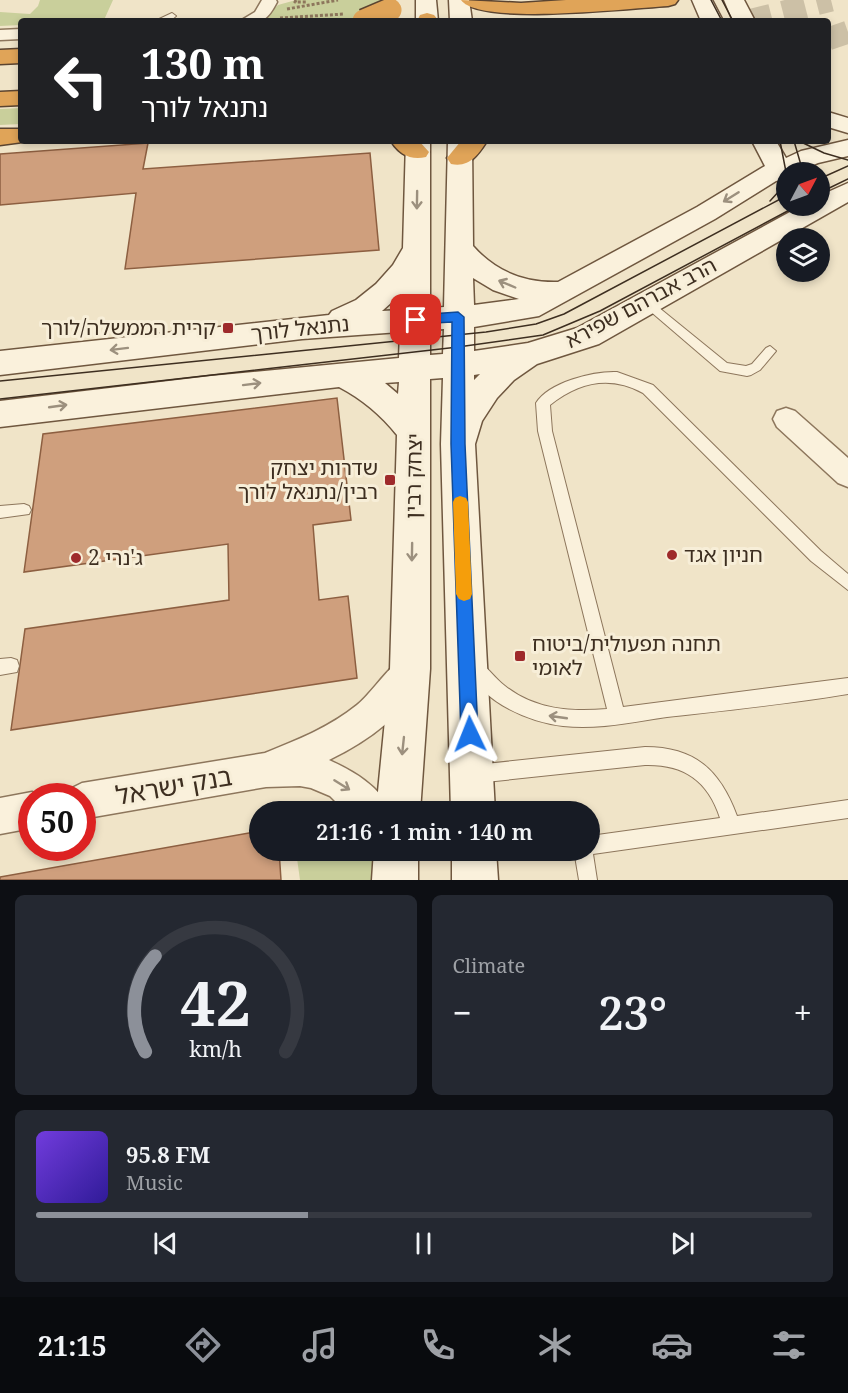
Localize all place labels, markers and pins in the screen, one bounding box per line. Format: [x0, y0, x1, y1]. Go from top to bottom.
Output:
pin [390, 294, 441, 345]
place label: קרית הממשלה/לורך [41, 313, 216, 341]
marker: קרית הממשלה/לורך [221, 321, 235, 335]
place label: שדרות יצחק רבין/נתנאל לורך [238, 453, 378, 505]
marker: שדרות יצחק רבין/נתנאל לורך [383, 473, 397, 487]
place label: חניון אגד [684, 540, 763, 568]
place label: ג'נרי 2 [88, 543, 143, 571]
marker: חניון אגד [665, 548, 679, 562]
marker: ג'נרי 2 [69, 551, 83, 565]
place label: תחנה תפעולית/ביטוח לאומי [532, 629, 721, 681]
marker: תחנה תפעולית/ביטוח לאומי [513, 649, 527, 663]

